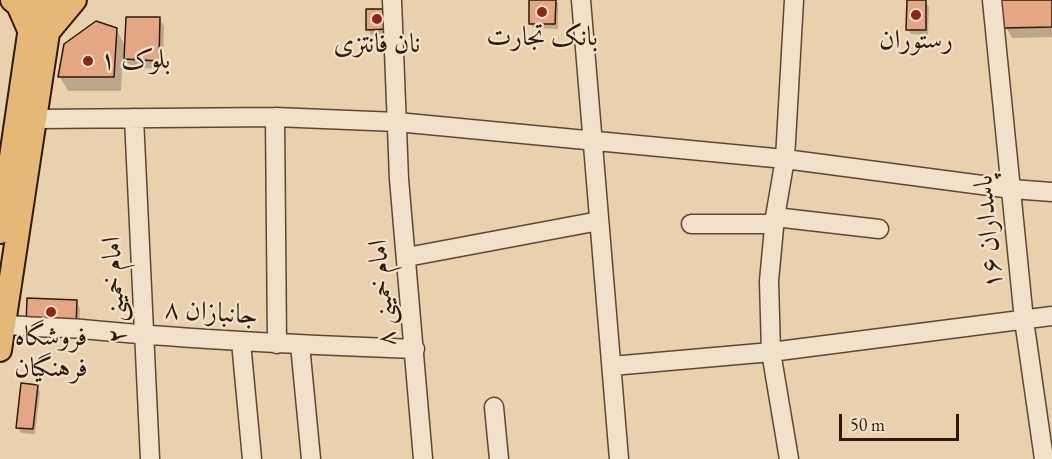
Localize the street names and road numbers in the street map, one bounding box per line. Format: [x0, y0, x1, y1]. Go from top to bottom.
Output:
street label: پاسداران ۱۶ [968, 174, 1010, 290]
street label: امام خمینی ۲ [96, 236, 134, 344]
street label: امام خمینی ۸ [362, 238, 404, 348]
street label: جانبازان ۸ [163, 294, 259, 332]

